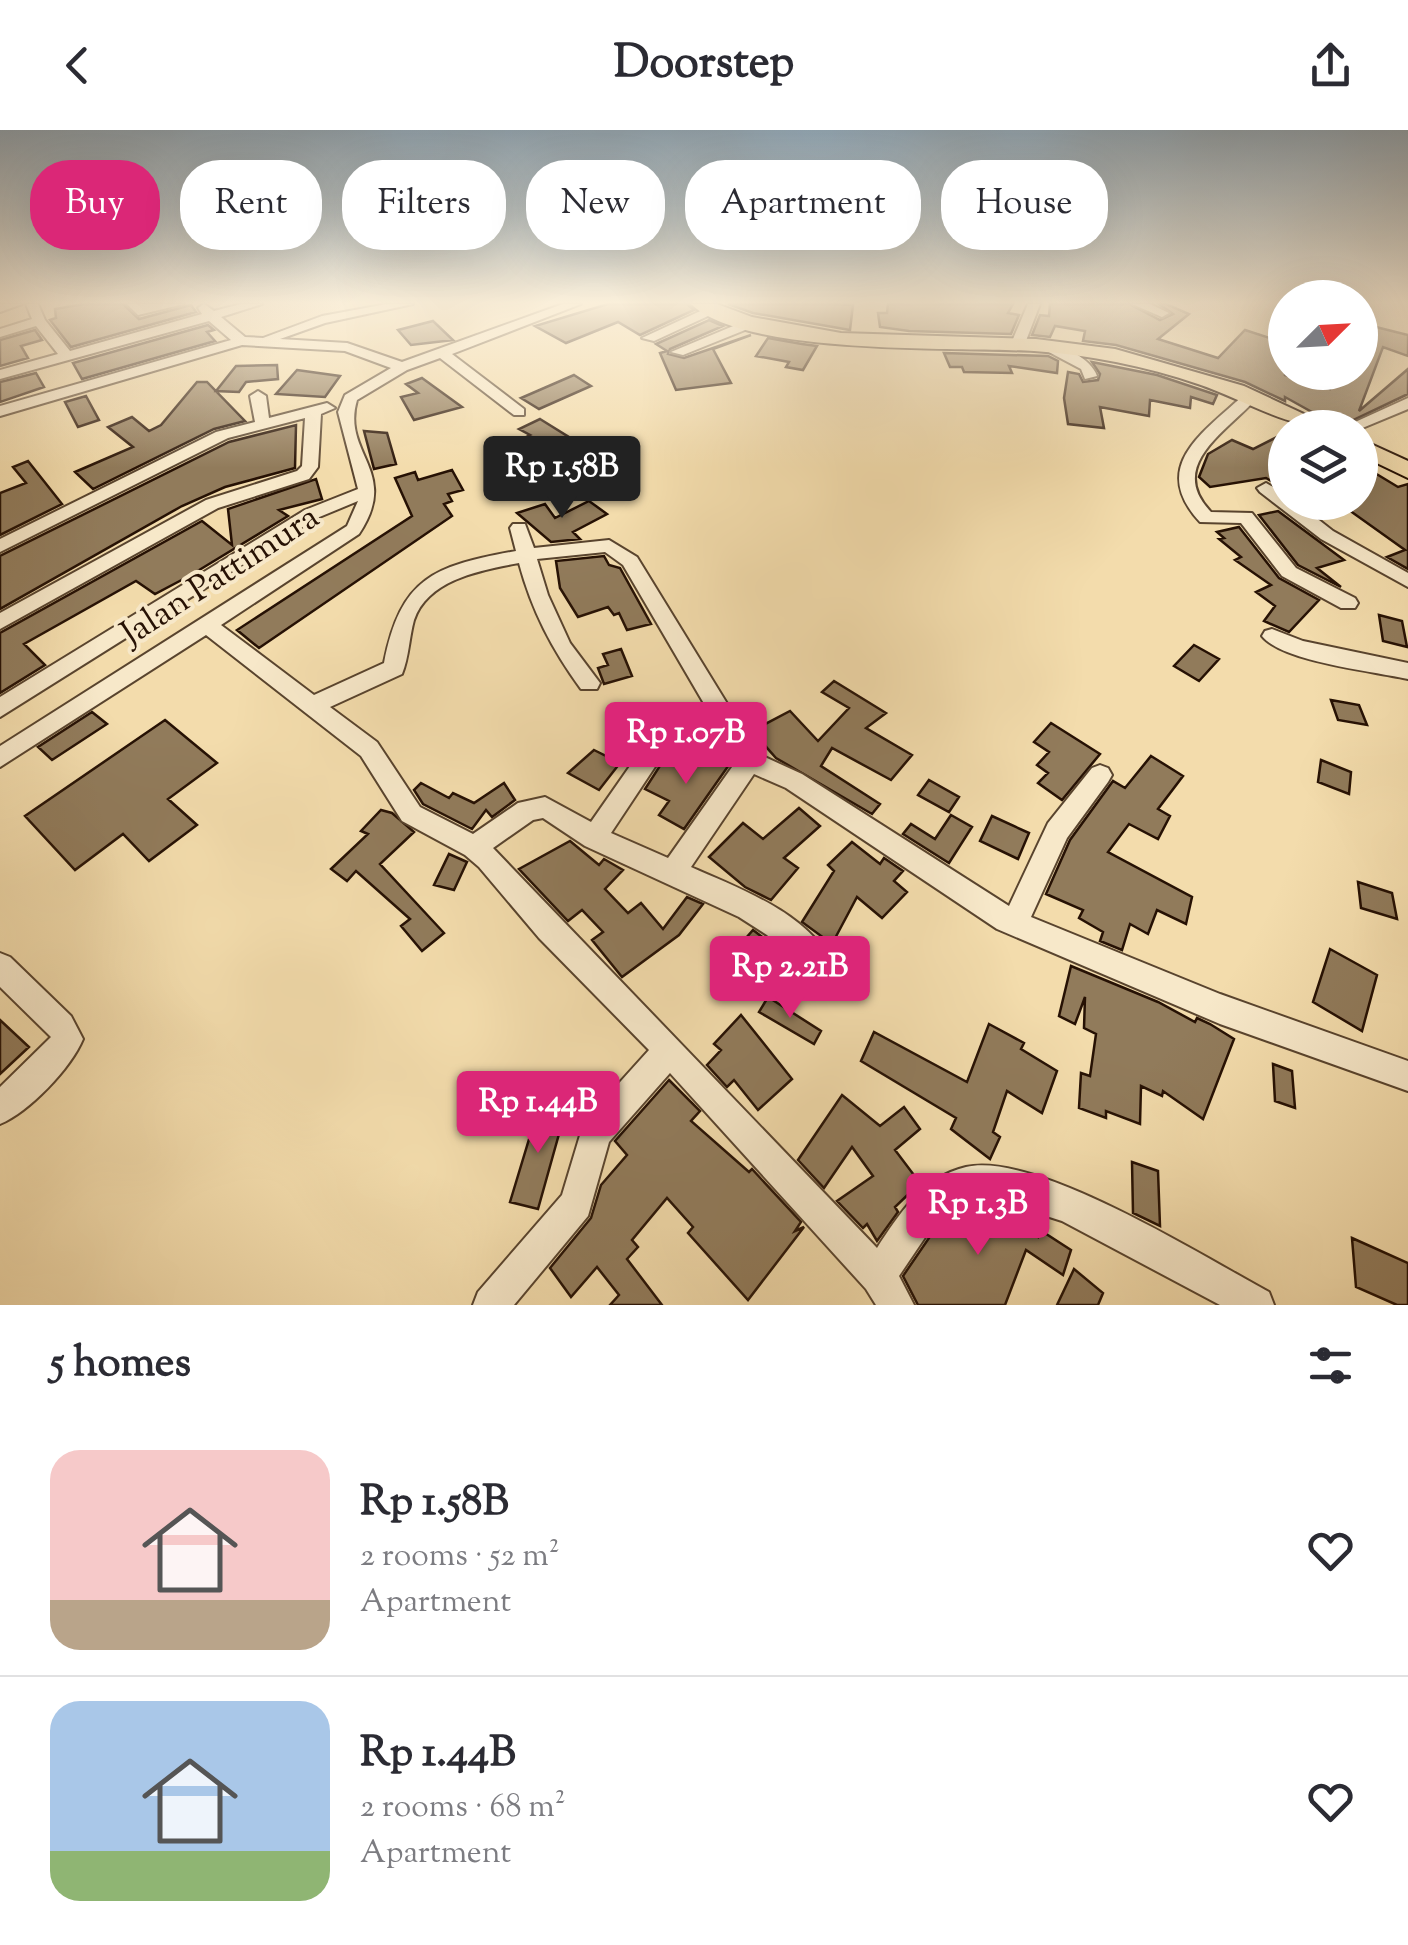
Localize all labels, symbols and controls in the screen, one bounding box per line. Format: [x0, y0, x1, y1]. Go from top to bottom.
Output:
text: Doorstep [614, 33, 794, 98]
icon: back [50, 38, 105, 93]
icon: share [1303, 38, 1358, 93]
chip: Buy [30, 160, 160, 250]
chip: Rent [180, 160, 322, 250]
chip: Filters [342, 160, 506, 250]
chip: New [526, 160, 665, 250]
chip: Apartment [685, 160, 921, 250]
chip: House [941, 160, 1108, 250]
north arrow [1268, 280, 1378, 390]
map controls [1268, 280, 1378, 520]
button: layers [1268, 410, 1378, 520]
pin: Rp 1.58B [459, 436, 665, 521]
text: Rp 1.58B [505, 445, 619, 491]
street label: Jalan Pattimura [110, 494, 330, 661]
pin: Rp 1.07B [583, 702, 789, 787]
text: Rp 1.07B [627, 711, 745, 757]
pin: Rp 2.21B [687, 936, 893, 1021]
text: Rp 2.21B [732, 945, 848, 991]
pin: Rp 1.44B [435, 1071, 641, 1156]
text: Rp 1.44B [479, 1080, 597, 1126]
pin: Rp 1.3B [886, 1173, 1070, 1258]
text: Rp 1.3B [928, 1182, 1028, 1228]
text: 5 homes [50, 1335, 191, 1395]
icon: filters [1303, 1338, 1358, 1393]
text: Rp 1.58B [360, 1474, 509, 1534]
icon: home [130, 1490, 250, 1610]
icon: heart [1303, 1523, 1358, 1578]
text: 2 rooms · 52 m² [360, 1534, 560, 1580]
text: Apartment [360, 1580, 511, 1626]
text: Rp 1.44B [360, 1725, 516, 1785]
icon: home [130, 1741, 250, 1861]
icon: heart [1303, 1774, 1358, 1829]
text: 2 rooms · 68 m² [360, 1785, 566, 1831]
text: Apartment [360, 1831, 511, 1877]

